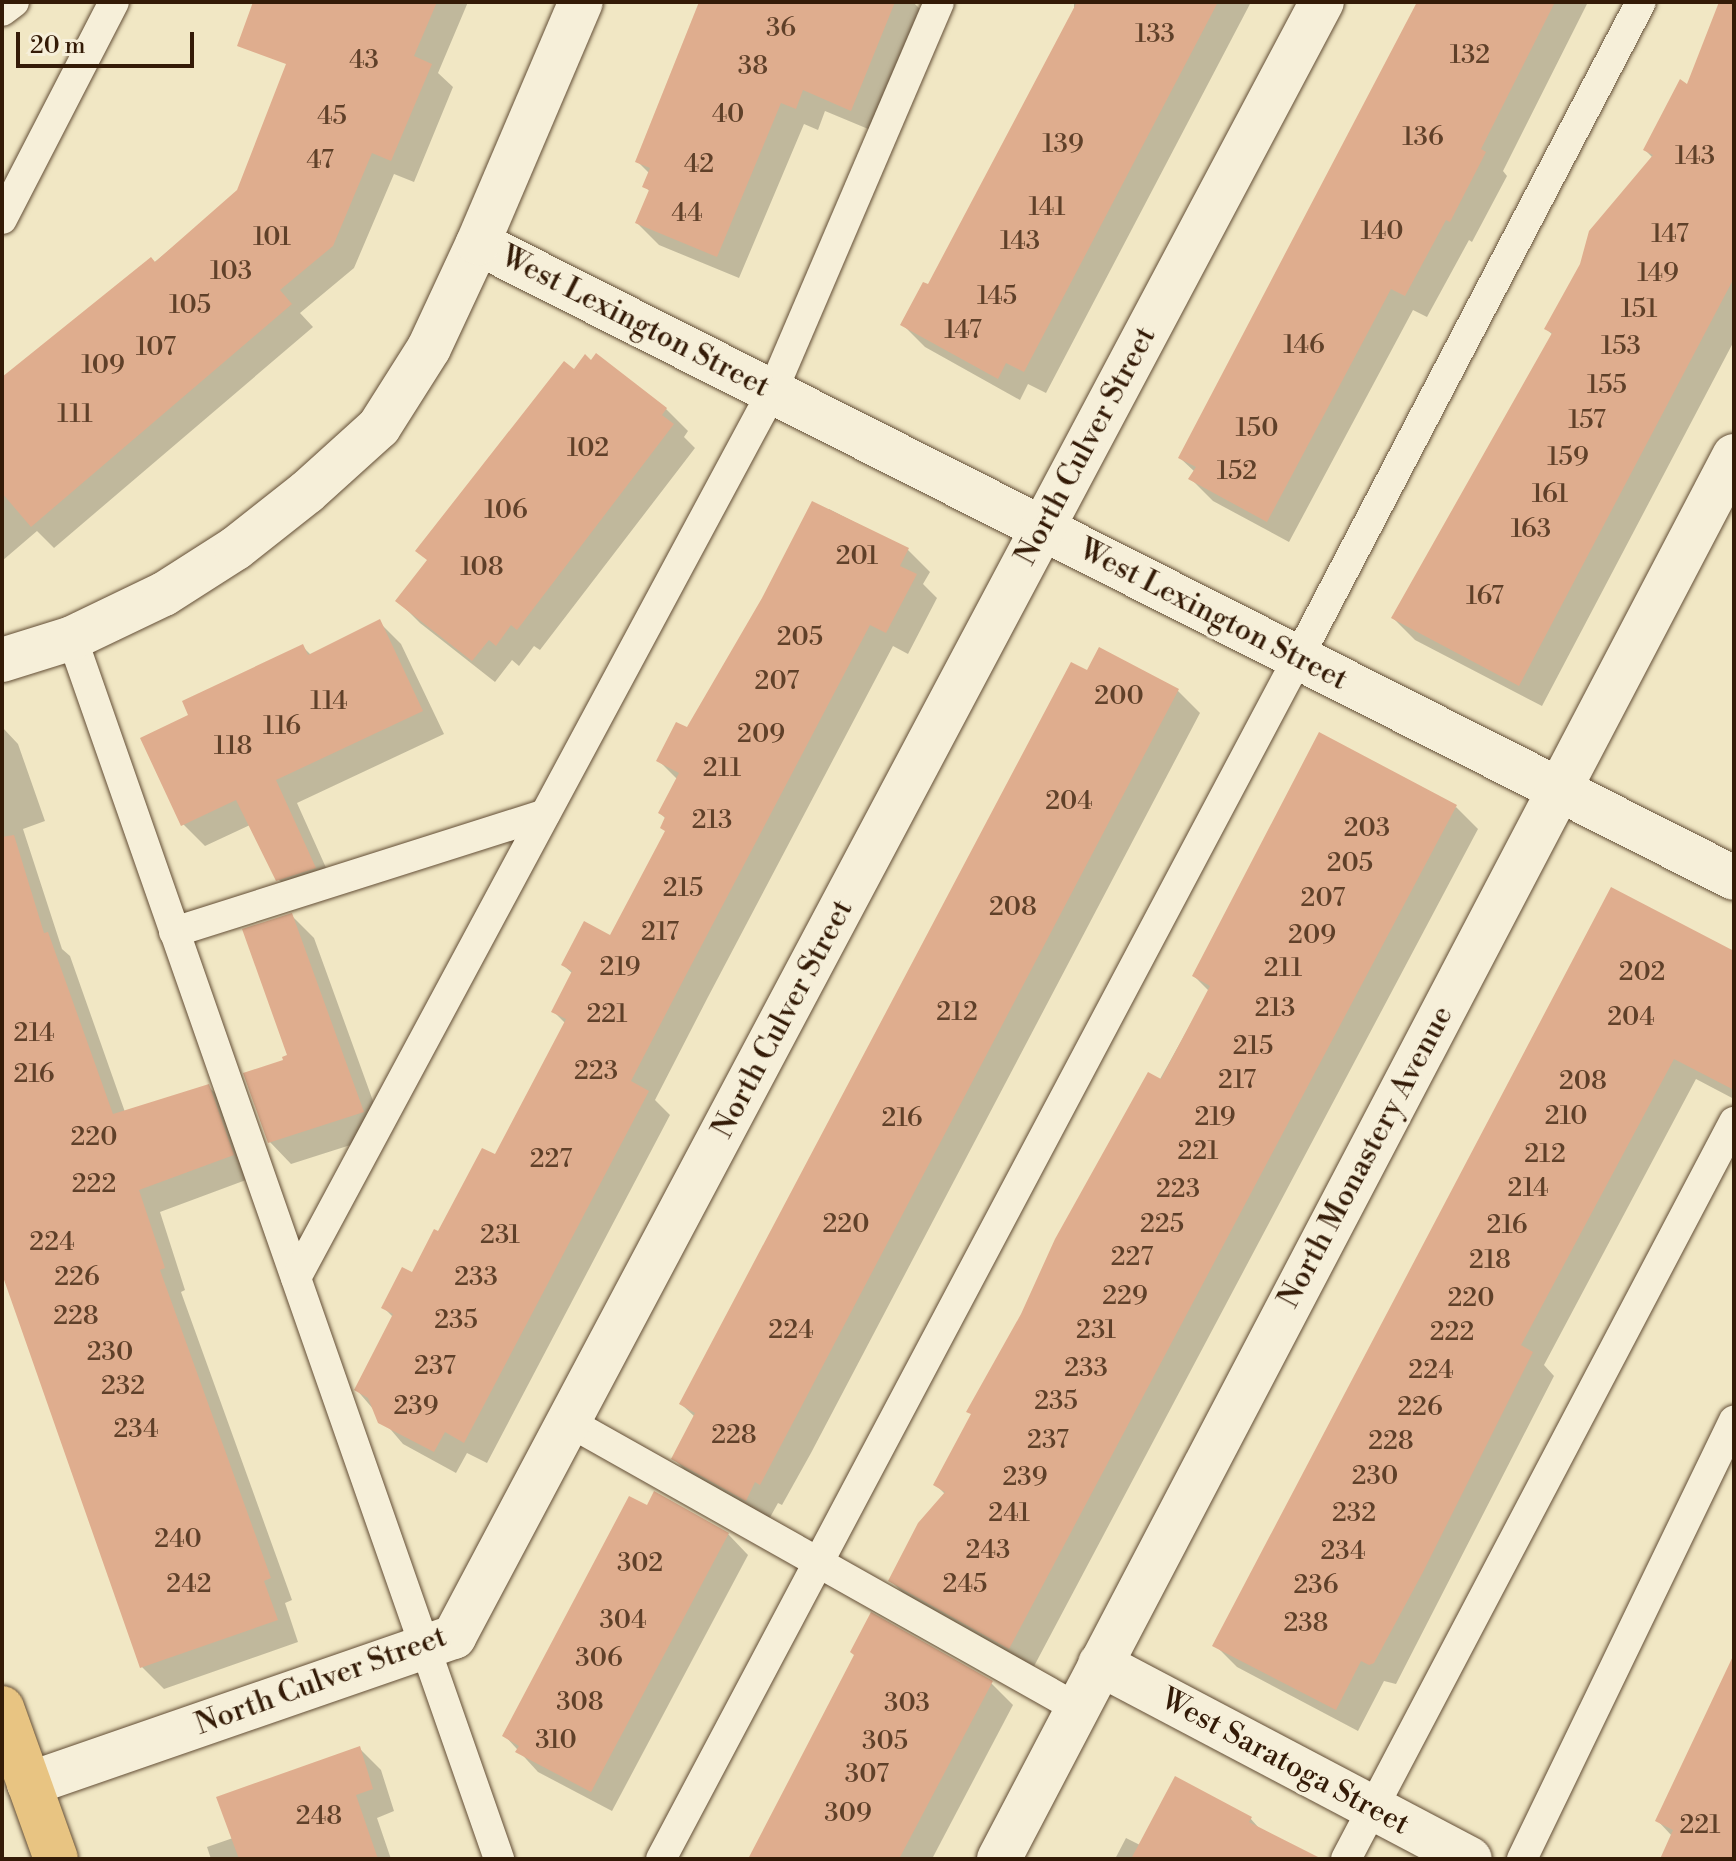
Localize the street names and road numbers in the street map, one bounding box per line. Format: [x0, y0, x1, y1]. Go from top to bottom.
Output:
street label: West Lexington Street [495, 239, 775, 405]
street label: North Culver Street [1008, 321, 1164, 571]
street label: West Lexington Street [1073, 532, 1353, 698]
street label: North Culver Street [705, 894, 861, 1144]
street label: North Monastery Avenue [1271, 1000, 1461, 1314]
street label: North Culver Street [190, 1619, 452, 1743]
street label: West Saratoga Street [1154, 1681, 1416, 1843]

